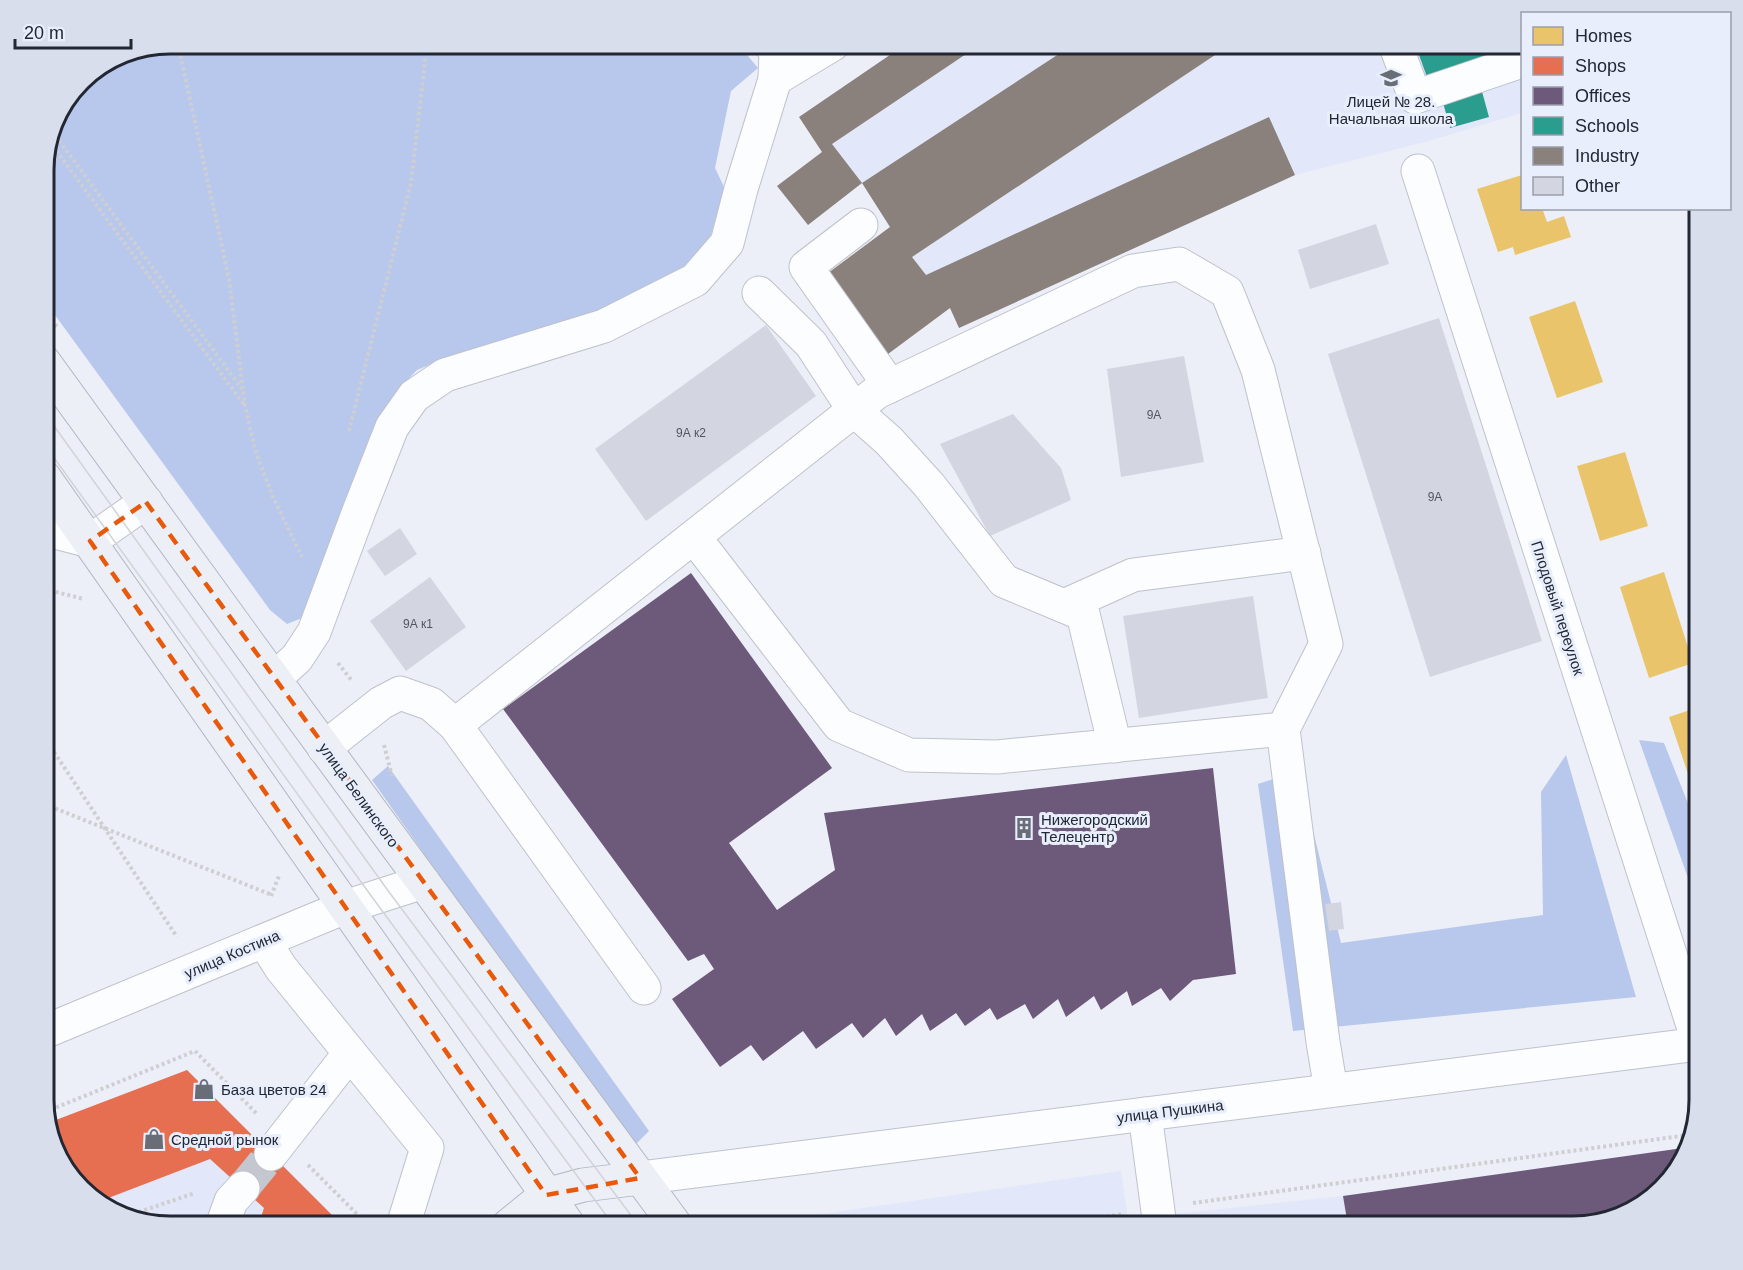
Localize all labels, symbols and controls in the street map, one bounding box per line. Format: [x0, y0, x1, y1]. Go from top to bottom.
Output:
scale bar [15, 12, 130, 50]
legend [1521, 12, 1731, 210]
text: 20 m [24, 23, 64, 43]
text: Homes [1575, 26, 1632, 46]
text: Shops [1575, 56, 1626, 76]
school or university icon: Лицей № 28. Начальная школа [1379, 66, 1403, 90]
text: Offices [1575, 86, 1631, 106]
place label: Лицей № 28. Начальная школа [1329, 93, 1454, 127]
text: Schools [1575, 116, 1639, 136]
text: Industry [1575, 146, 1639, 166]
text: Other [1575, 176, 1620, 196]
house number: 9А [1147, 408, 1161, 422]
house number: 9А к2 [676, 426, 706, 440]
house number: 9А [1428, 490, 1442, 504]
street label: Плодовый переулок [1528, 539, 1588, 678]
house number: 9А к1 [403, 617, 433, 631]
street label: улица Белинского [316, 740, 402, 850]
place label: Нижегородский Телецентр [1041, 811, 1148, 845]
building icon: Нижегородский Телецентр [1012, 816, 1036, 840]
street label: улица Костина [182, 926, 283, 982]
shop icon: База цветов 24 [192, 1077, 216, 1101]
place label: База цветов 24 [221, 1081, 327, 1098]
street label: улица Пушкина [1116, 1096, 1225, 1126]
shop icon: Средной рынок [142, 1127, 166, 1151]
place label: Средной рынок [171, 1131, 279, 1148]

